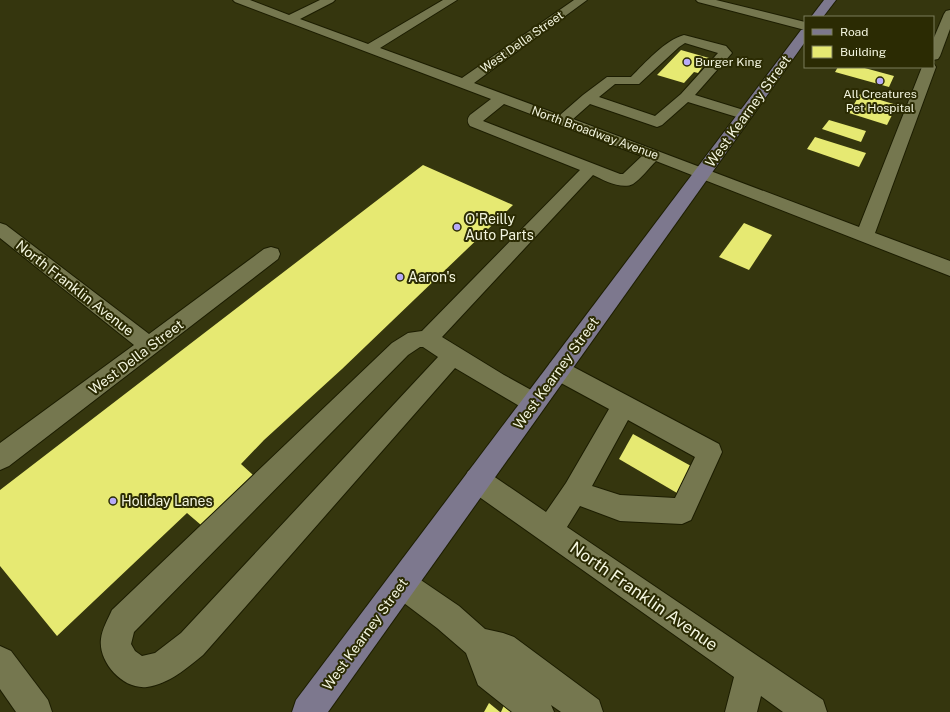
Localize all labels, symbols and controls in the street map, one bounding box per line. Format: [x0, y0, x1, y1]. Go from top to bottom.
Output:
street label: West Della Street [478, 8, 566, 76]
legend [804, 16, 934, 68]
text: Road [840, 25, 868, 39]
text: Building [840, 45, 886, 59]
street label: West Kearney Street [702, 52, 794, 170]
place label: Burger King [695, 55, 762, 69]
marker: Burger King [682, 57, 692, 67]
marker: All Creatures Pet Hospital [875, 76, 885, 86]
place label: All Creatures Pet Hospital [843, 87, 917, 115]
street label: North Broadway Avenue [530, 103, 661, 163]
place label: O'Reilly Auto Parts [465, 211, 534, 243]
marker: O'Reilly Auto Parts [452, 222, 462, 232]
street label: North Franklin Avenue [13, 237, 137, 339]
place label: Aaron's [408, 269, 456, 285]
marker: Aaron's [395, 272, 405, 282]
street label: West Kearney Street [510, 314, 602, 432]
street label: West Della Street [86, 316, 186, 398]
place label: Holiday Lanes [121, 493, 213, 509]
marker: Holiday Lanes [108, 496, 118, 506]
street label: North Franklin Avenue [566, 537, 722, 655]
street label: West Kearney Street [319, 575, 411, 693]

